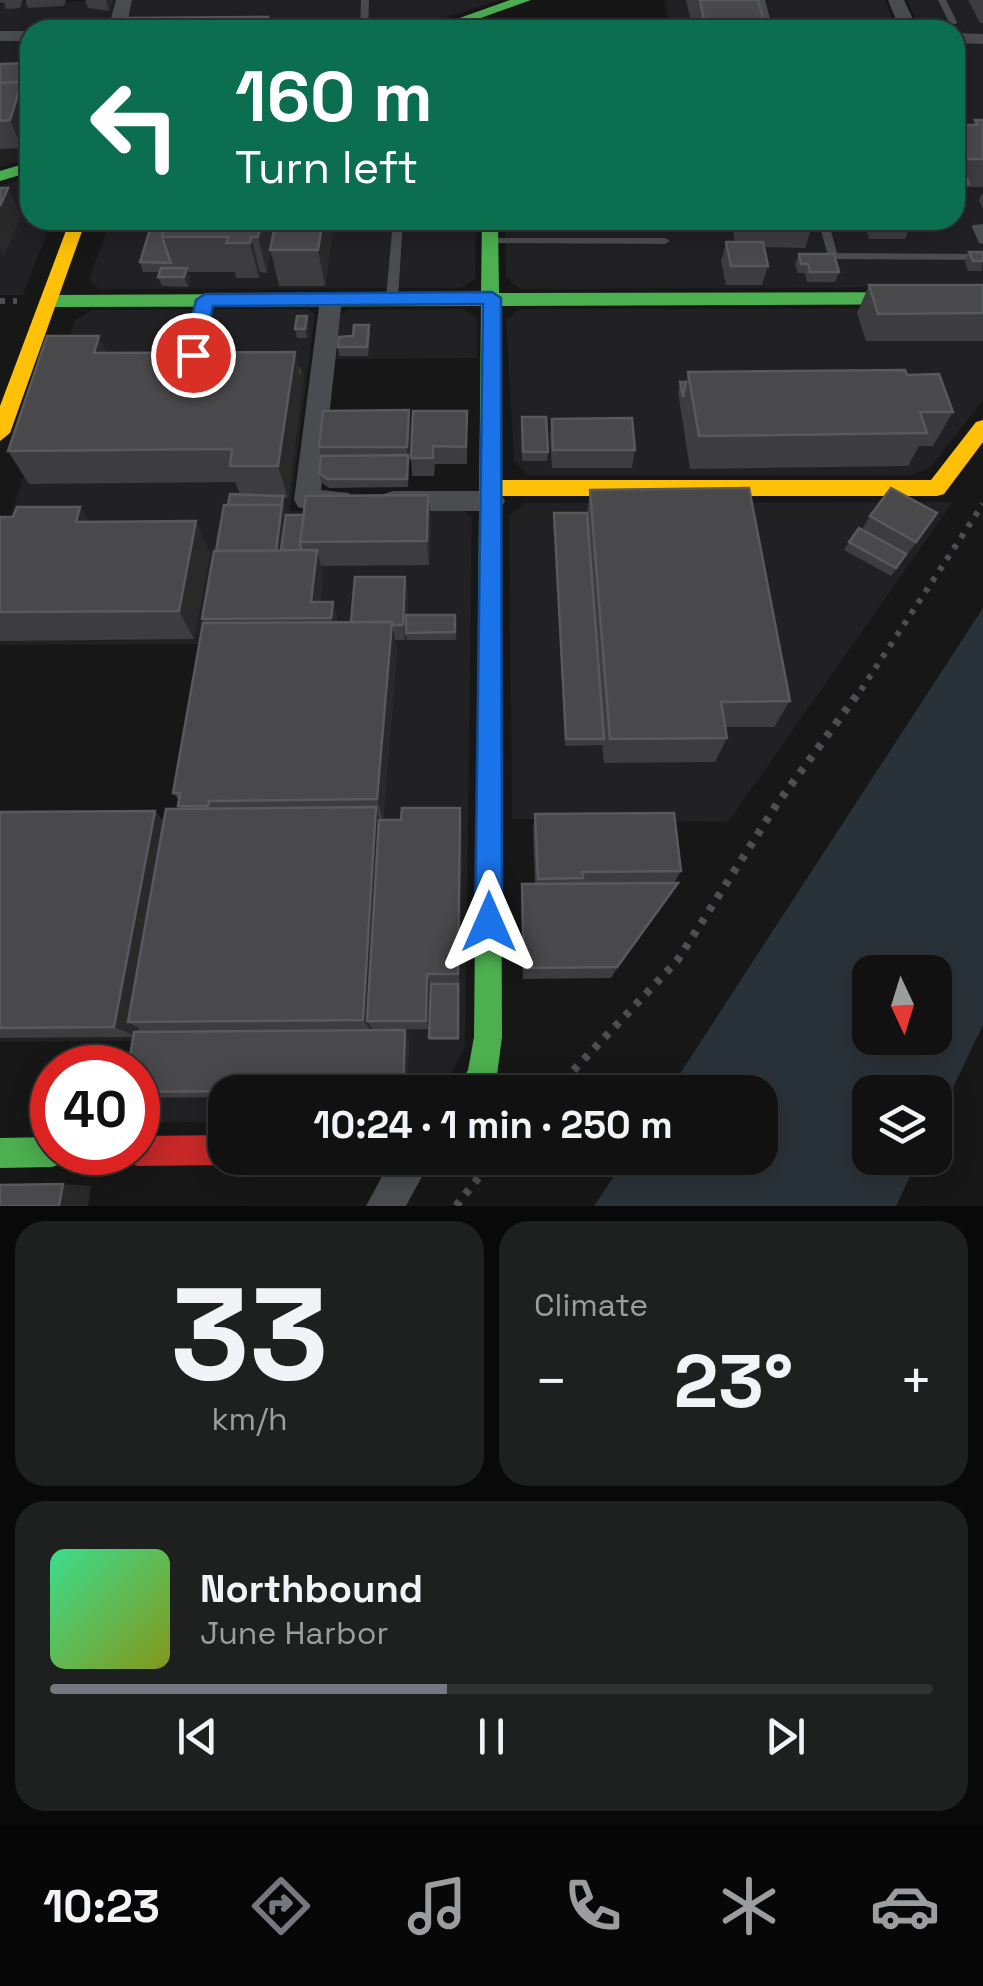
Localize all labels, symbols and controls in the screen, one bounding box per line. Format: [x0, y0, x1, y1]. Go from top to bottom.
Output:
text: 160 m [235, 52, 433, 141]
icon: left [70, 60, 200, 190]
text: Turn left [235, 139, 418, 196]
pin [151, 313, 236, 398]
icon: arrive [166, 328, 221, 383]
position arrow [437, 870, 541, 974]
north arrow [852, 955, 952, 1055]
map controls [852, 955, 952, 1175]
speed limit sign: 40 [30, 1045, 160, 1175]
button: layers [852, 1075, 952, 1175]
text: 10:24 · 1 min · 250 m [313, 1101, 673, 1149]
text: 33 [170, 1251, 329, 1417]
text: Climate [534, 1285, 648, 1325]
text: 23° [674, 1333, 793, 1429]
text: − [534, 1346, 568, 1416]
text: + [899, 1346, 933, 1416]
text: km/h [211, 1399, 288, 1439]
text: Northbound [200, 1565, 423, 1613]
text: June Harbor [200, 1613, 388, 1653]
icon: previous [170, 1709, 225, 1764]
icon: pause [464, 1709, 519, 1764]
icon: next [758, 1709, 813, 1764]
icon: directions [246, 1871, 316, 1941]
icon: music [402, 1871, 472, 1941]
icon: phone [558, 1871, 628, 1941]
icon: climate [714, 1871, 784, 1941]
icon: car [870, 1871, 940, 1941]
text: 10:23 [43, 1878, 160, 1935]

